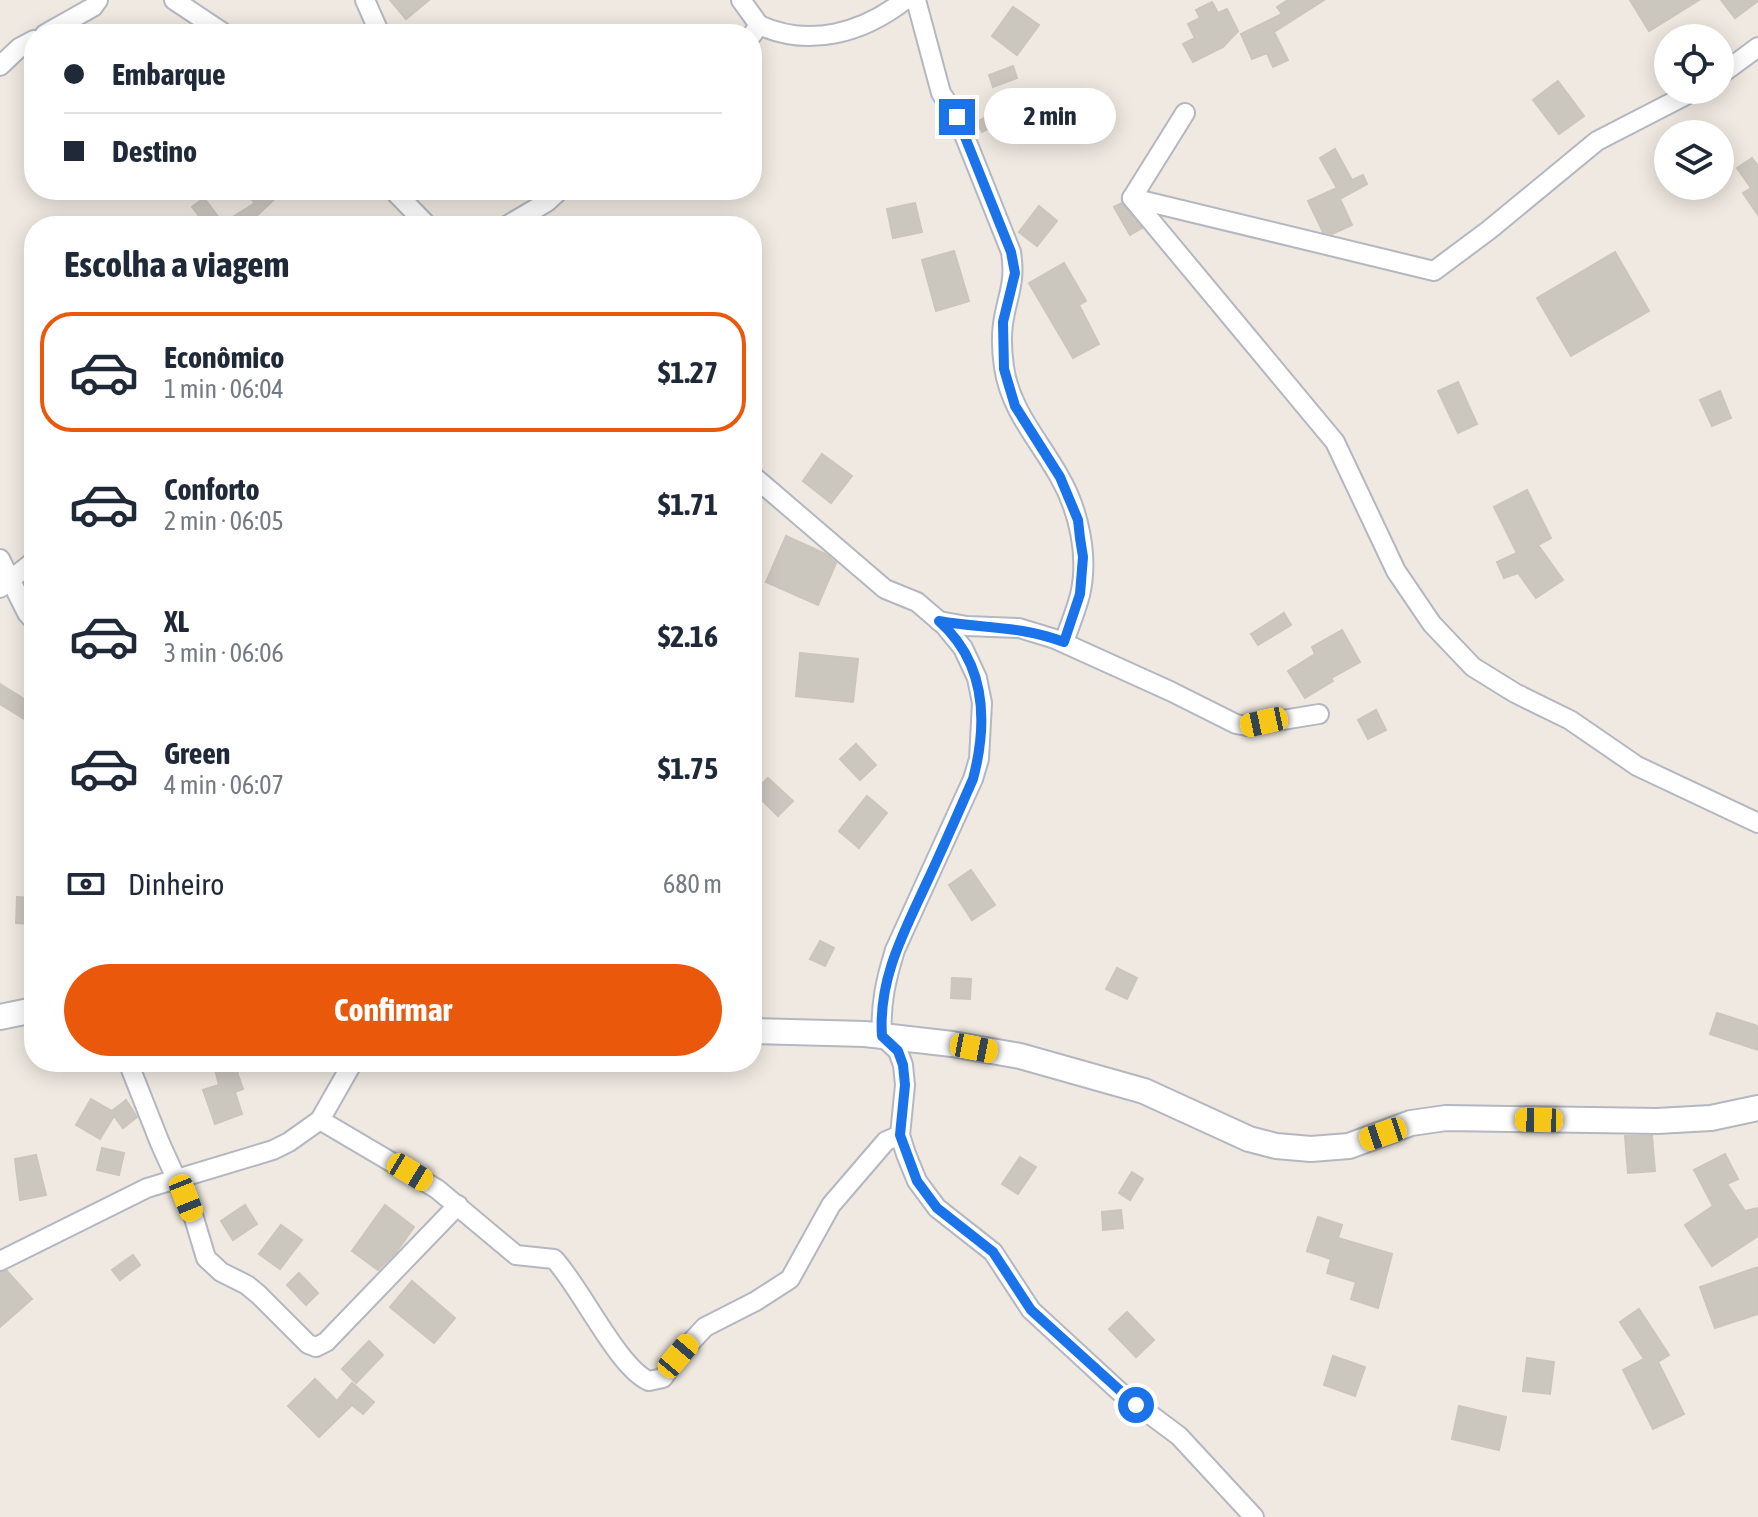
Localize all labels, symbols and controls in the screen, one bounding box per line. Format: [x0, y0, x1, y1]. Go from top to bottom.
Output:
map controls [1654, 24, 1734, 200]
button: locate [1654, 24, 1734, 104]
text: Embarque [112, 57, 226, 91]
callout: 2 min [985, 89, 1117, 145]
route end [939, 99, 975, 135]
text: 2 min [1023, 101, 1077, 131]
button: layers [1654, 120, 1734, 200]
text: Destino [112, 134, 197, 168]
text: Escolha a viagem [64, 243, 290, 285]
icon: car [68, 336, 140, 408]
text: Econômico [164, 340, 284, 374]
text: $1.27 [658, 355, 718, 389]
text: 1 min · 06:04 [164, 374, 284, 404]
icon: car [68, 468, 140, 540]
text: Conforto [164, 472, 260, 506]
text: $1.71 [658, 487, 718, 521]
text: 2 min · 06:05 [164, 506, 284, 536]
icon: car [68, 600, 140, 672]
text: XL [164, 604, 189, 638]
text: $2.16 [658, 619, 718, 653]
text: 3 min · 06:06 [164, 638, 284, 668]
car [1238, 705, 1290, 739]
icon: car [68, 732, 140, 804]
text: Green [164, 736, 230, 770]
text: $1.75 [658, 751, 718, 785]
text: 4 min · 06:07 [164, 770, 284, 800]
icon: cash [64, 862, 108, 906]
text: Dinheiro [128, 867, 224, 901]
text: 680 m [663, 869, 722, 899]
button: Confirmar [64, 964, 722, 1056]
car [948, 1032, 1000, 1064]
car [1515, 1108, 1563, 1132]
car [1356, 1115, 1410, 1153]
car [383, 1149, 437, 1195]
car [166, 1171, 206, 1225]
car [653, 1330, 703, 1382]
route start [1118, 1387, 1154, 1423]

